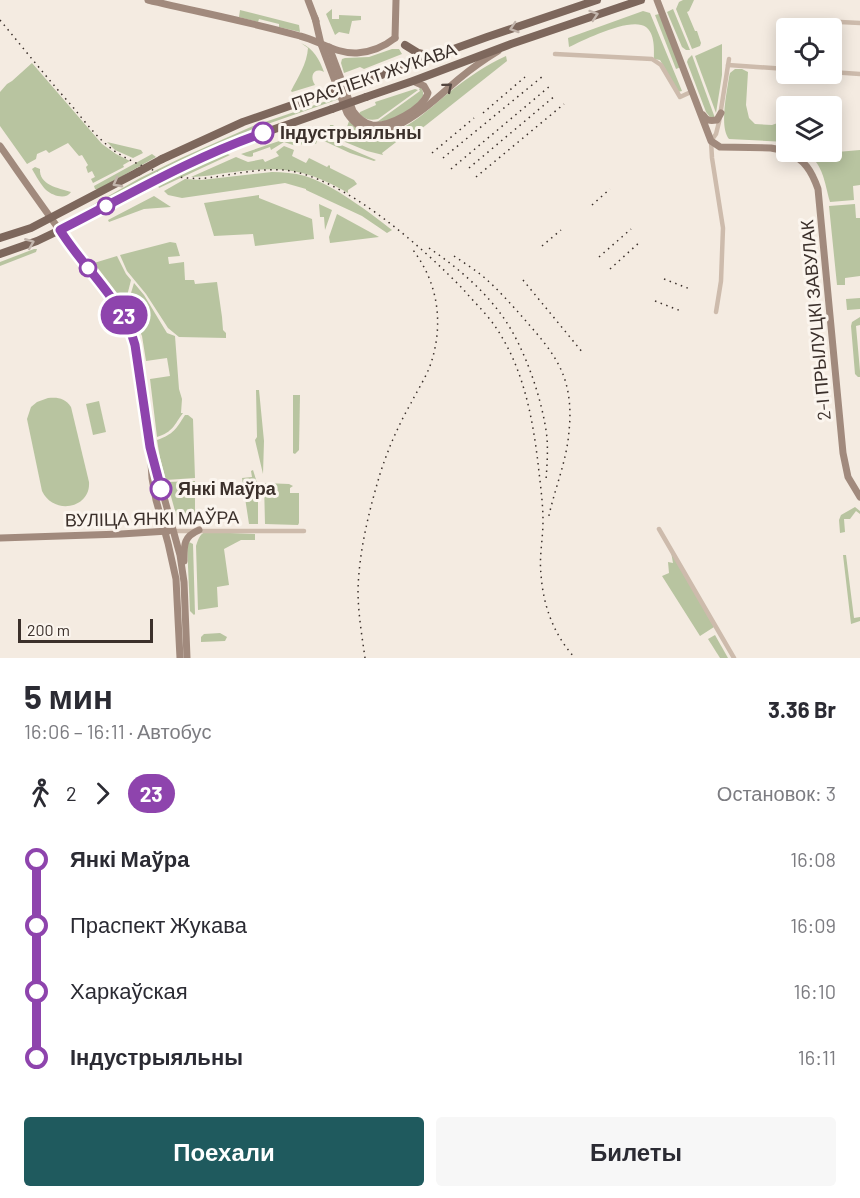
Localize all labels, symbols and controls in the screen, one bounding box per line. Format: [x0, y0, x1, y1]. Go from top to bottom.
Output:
one-way arrow [588, 10, 599, 23]
map controls [776, 18, 842, 162]
button: locate [776, 18, 842, 84]
one-way arrow [509, 20, 520, 33]
street label: ПРАСПЕКТ ЖУКАВА [288, 38, 459, 115]
one-way arrow [441, 84, 452, 95]
button: layers [776, 96, 842, 162]
place label: Індустрыяльны [280, 121, 422, 143]
marker: Індустрыяльны [252, 122, 274, 144]
one-way arrow [113, 176, 124, 187]
unlabelled marker [97, 197, 115, 215]
street label: 2-І ПРЫЛУЦКІ ЗАВУЛАК [795, 218, 835, 421]
one-way arrow [24, 238, 35, 250]
unlabelled marker [79, 259, 97, 277]
line badge: 23 [97, 296, 151, 334]
text: 23 [113, 303, 135, 328]
place label: Янкі Маўра [178, 477, 277, 499]
marker: Янкі Маўра [150, 478, 172, 500]
street label: ВУЛІЦА ЯНКІ МАЎРА [65, 505, 239, 531]
scale bar [18, 616, 153, 644]
text: 200 m [27, 620, 70, 639]
text: 5 мин [24, 676, 113, 716]
text: 3.36 Br [768, 696, 836, 722]
text: 16:06 – 16:11 · Автобус [24, 719, 211, 743]
icon: walk [24, 777, 57, 810]
icon: forward [86, 777, 119, 810]
text: 2 [66, 781, 77, 805]
text: 23 [140, 781, 163, 806]
text: Остановок: 3 [717, 781, 836, 805]
text: Янкі Маўра [70, 845, 189, 871]
text: 16:08 [790, 847, 836, 871]
text: Праспект Жукава [70, 911, 247, 937]
text: 16:09 [790, 913, 836, 937]
text: Харкаўская [70, 977, 188, 1003]
text: 16:10 [794, 979, 836, 1003]
text: Індустрыяльны [70, 1043, 243, 1069]
text: 16:11 [798, 1045, 836, 1069]
button: Поехали [24, 1117, 424, 1186]
button: Билеты [436, 1117, 836, 1186]

